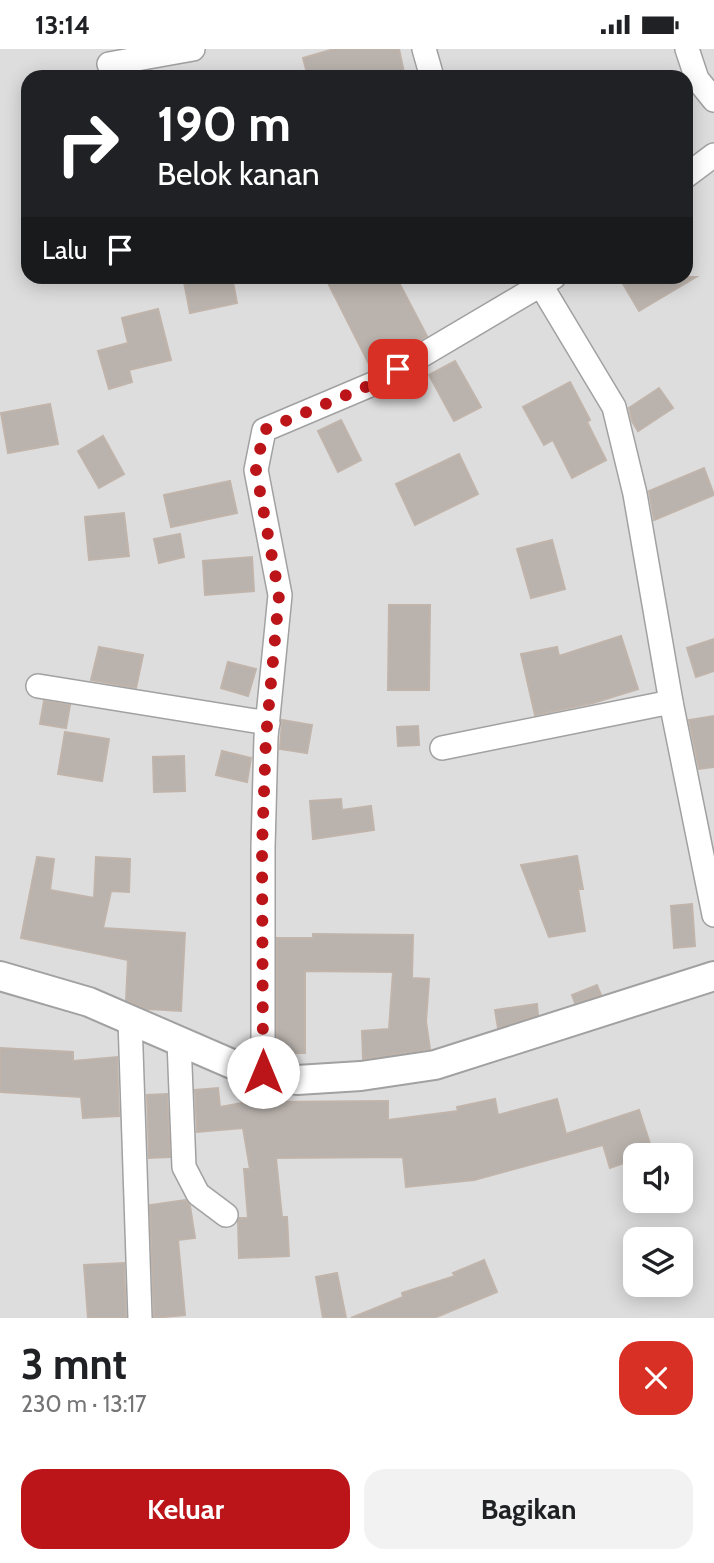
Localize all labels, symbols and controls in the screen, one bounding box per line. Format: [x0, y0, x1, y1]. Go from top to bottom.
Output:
text: 13:14 [35, 9, 90, 41]
text: 190 m [157, 94, 291, 153]
icon: right [42, 98, 133, 189]
text: Belok kanan [157, 154, 320, 193]
icon: arrive [101, 231, 139, 269]
text: Lalu [42, 234, 87, 266]
pin [368, 339, 428, 399]
icon: arrive [379, 350, 417, 388]
position arrow [226, 1035, 300, 1109]
map controls [623, 1143, 693, 1297]
button: sound [623, 1143, 693, 1213]
button: layers [623, 1227, 693, 1297]
text: 3 mnt [21, 1338, 127, 1390]
button: close [619, 1341, 693, 1415]
text: 230 m · 13:17 [21, 1390, 147, 1418]
button: Keluar [21, 1469, 350, 1549]
button: Bagikan [364, 1469, 693, 1549]

